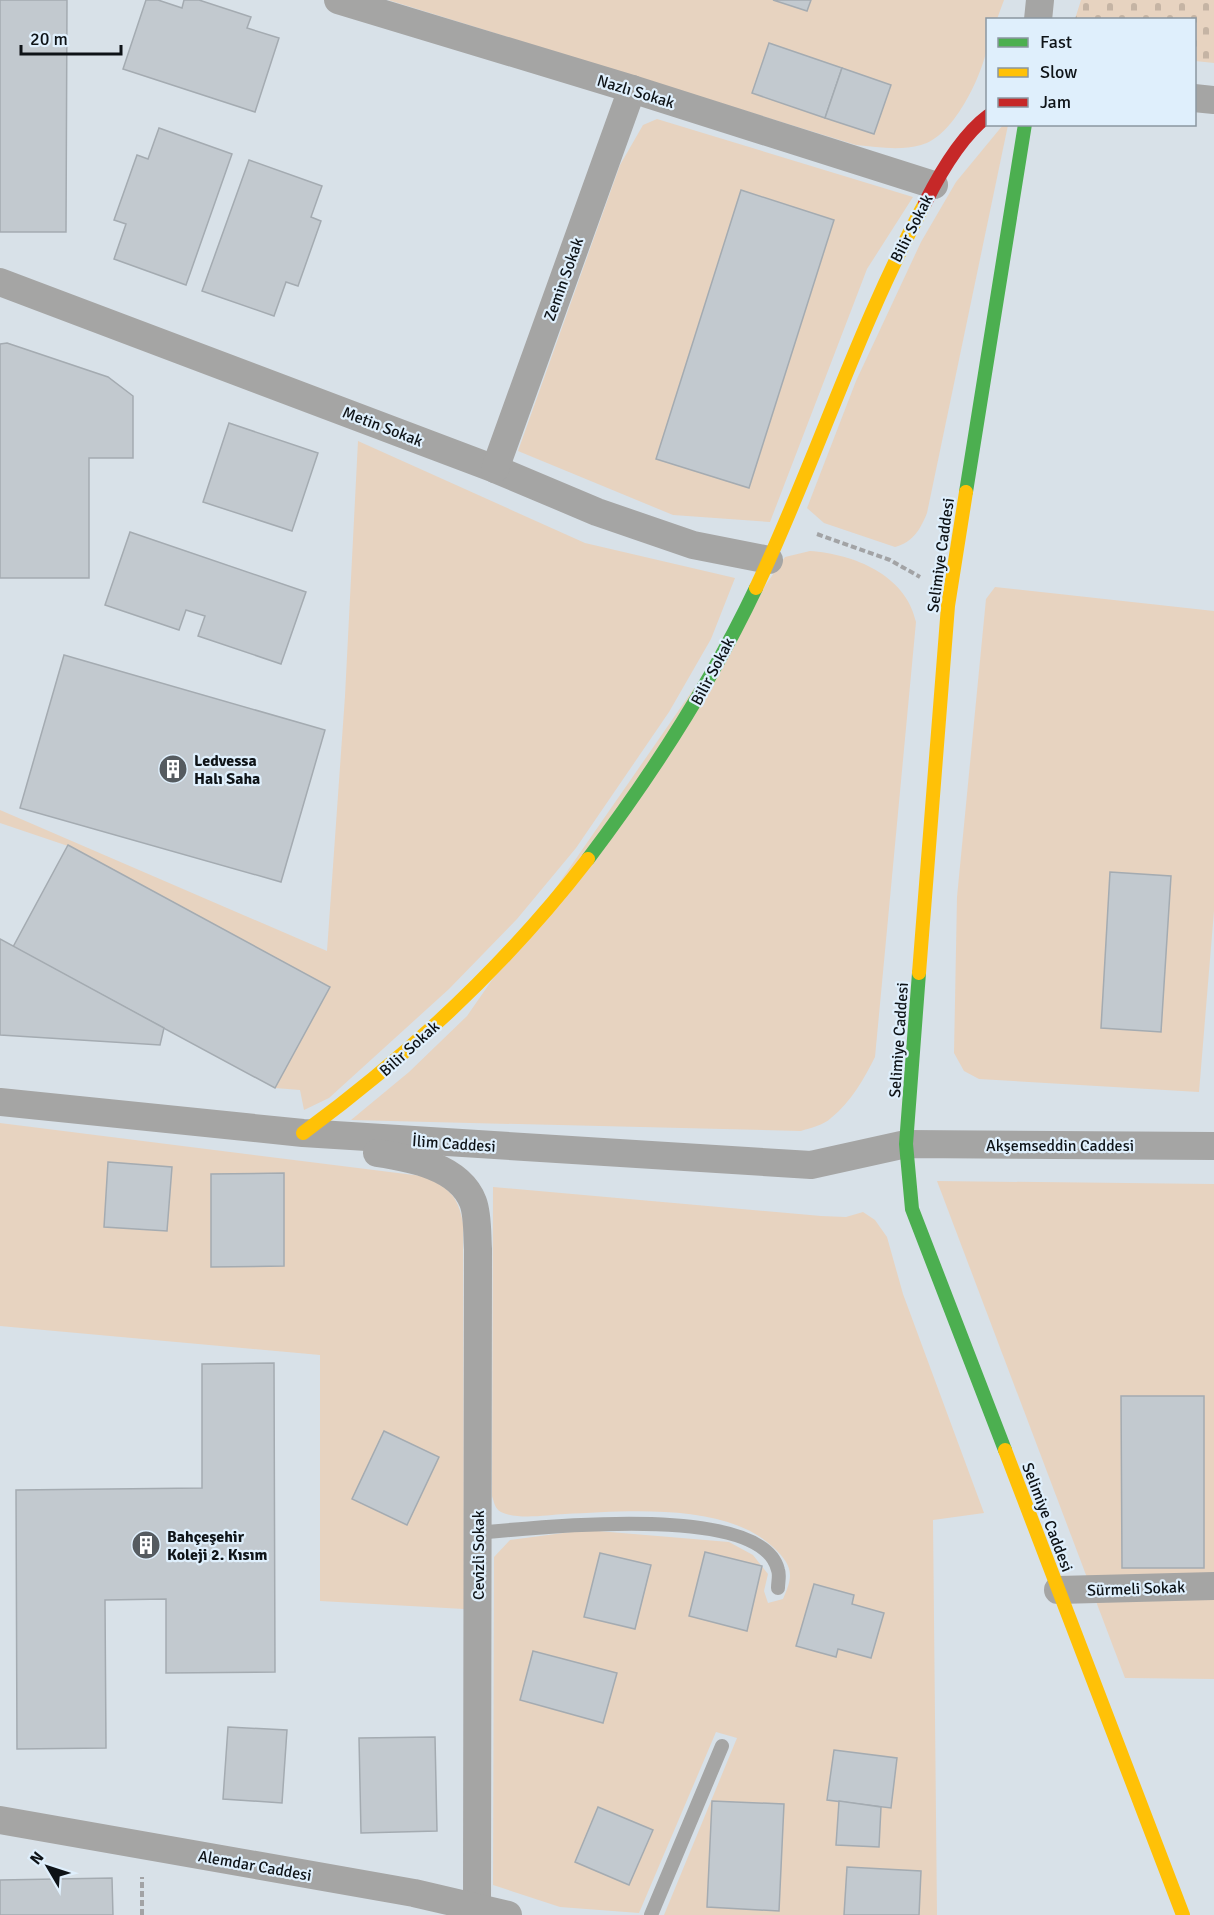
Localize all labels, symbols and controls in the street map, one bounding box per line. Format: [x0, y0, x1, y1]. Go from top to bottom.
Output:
scale bar [21, 18, 122, 56]
legend [986, 18, 1196, 126]
text: 20 m [30, 28, 68, 50]
text: Fast [1040, 31, 1072, 53]
text: Slow [1040, 61, 1077, 83]
street label: Nazlı Sokak [595, 71, 677, 113]
text: Jam [1040, 91, 1071, 113]
street label: Bilir Sokak [886, 191, 938, 266]
street label: Zemin Sokak [540, 235, 588, 324]
street label: Metin Sokak [340, 402, 426, 451]
street label: Selimiye Caddesi [923, 497, 959, 614]
street label: Bilir Sokak [687, 634, 739, 709]
place label: Ledvessa Halı Saha [194, 751, 260, 789]
building icon: Ledvessa Halı Saha [157, 753, 189, 785]
street label: Selimiye Caddesi [885, 982, 913, 1098]
street label: Bilir Sokak [376, 1017, 444, 1081]
street label: İlim Caddesi [411, 1131, 496, 1157]
street label: Akşemseddin Caddesi [986, 1136, 1134, 1156]
street label: Selimiye Caddesi [1017, 1460, 1077, 1575]
street label: Cevizli Sokak [469, 1510, 489, 1600]
place label: Bahçeşehir Koleji 2. Kısım [167, 1527, 267, 1565]
building icon: Bahçeşehir Koleji 2. Kısım [130, 1529, 162, 1561]
street label: Sürmeli Sokak [1087, 1577, 1185, 1601]
north arrow [18, 1837, 78, 1897]
street label: Alemdar Caddesi [197, 1846, 313, 1886]
text: N [26, 1848, 48, 1869]

